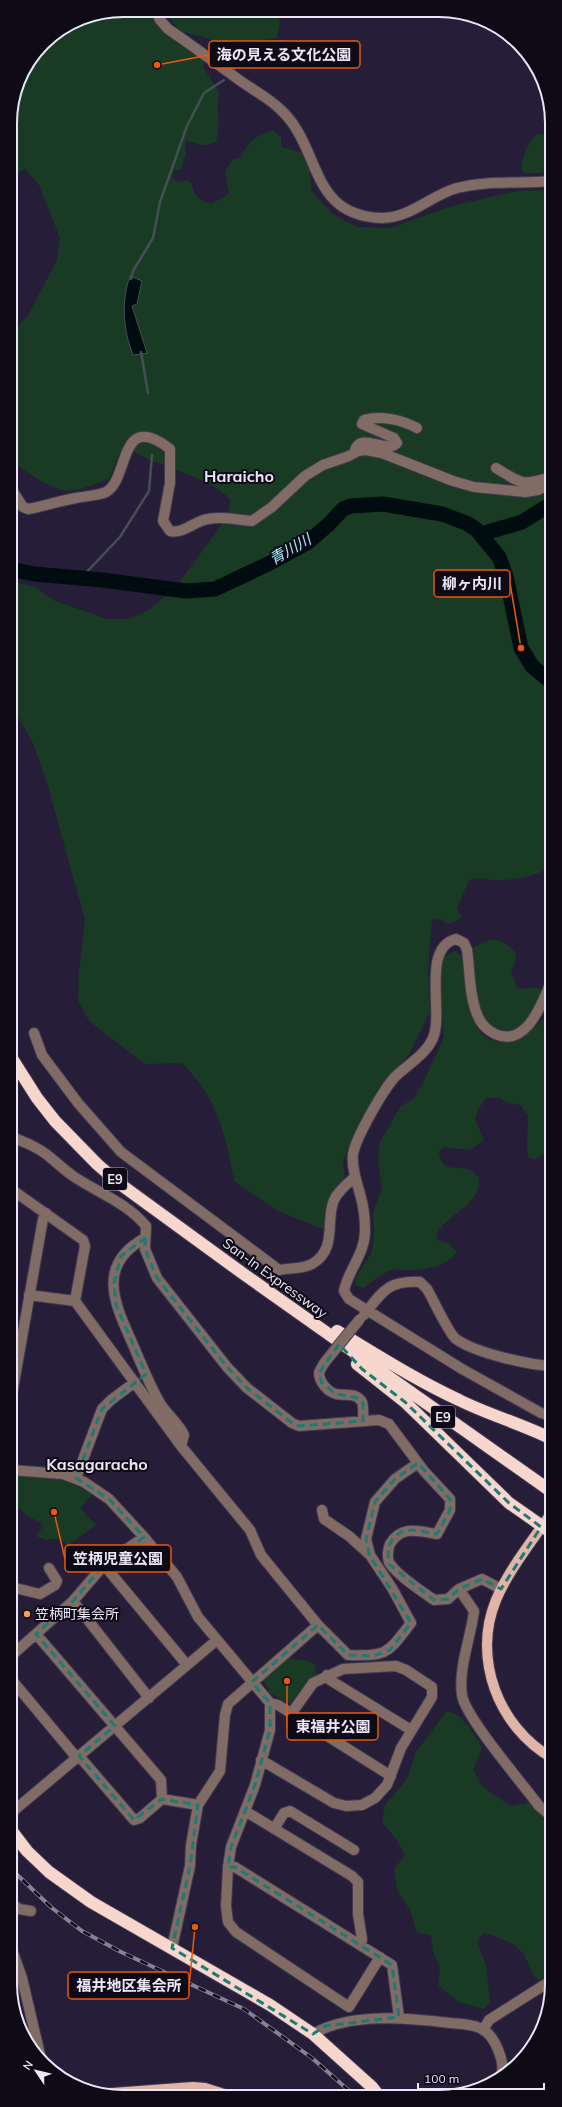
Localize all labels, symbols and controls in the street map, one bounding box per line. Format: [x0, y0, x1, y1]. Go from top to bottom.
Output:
callout: 海の見える文化公園 [209, 41, 360, 68]
text: 海の見える文化公園 [217, 45, 351, 64]
district label: Haraicho [204, 466, 274, 486]
water label: 青川川 [266, 529, 316, 568]
callout: 柳ヶ内川 [434, 570, 510, 597]
text: 柳ヶ内川 [442, 574, 502, 593]
road number: E9 [103, 1168, 127, 1190]
street label: San-In Expressway [219, 1234, 331, 1322]
road number: E9 [431, 1406, 455, 1428]
district label: Kasagaracho [46, 1454, 148, 1474]
callout: 笠柄児童公園 [65, 1545, 171, 1572]
text: 笠柄児童公園 [73, 1549, 163, 1568]
place label: 笠柄町集会所 [35, 1605, 119, 1623]
marker: 笠柄町集会所 [22, 1609, 32, 1619]
callout: 東福井公園 [287, 1713, 378, 1740]
text: 東福井公園 [295, 1717, 371, 1736]
callout: 福井地区集会所 [68, 1972, 189, 1999]
text: 福井地区集会所 [75, 1976, 182, 1995]
north arrow [16, 2051, 56, 2091]
text: N [20, 2058, 36, 2073]
scale bar [418, 2065, 544, 2091]
text: 100 m [424, 2071, 459, 2086]

